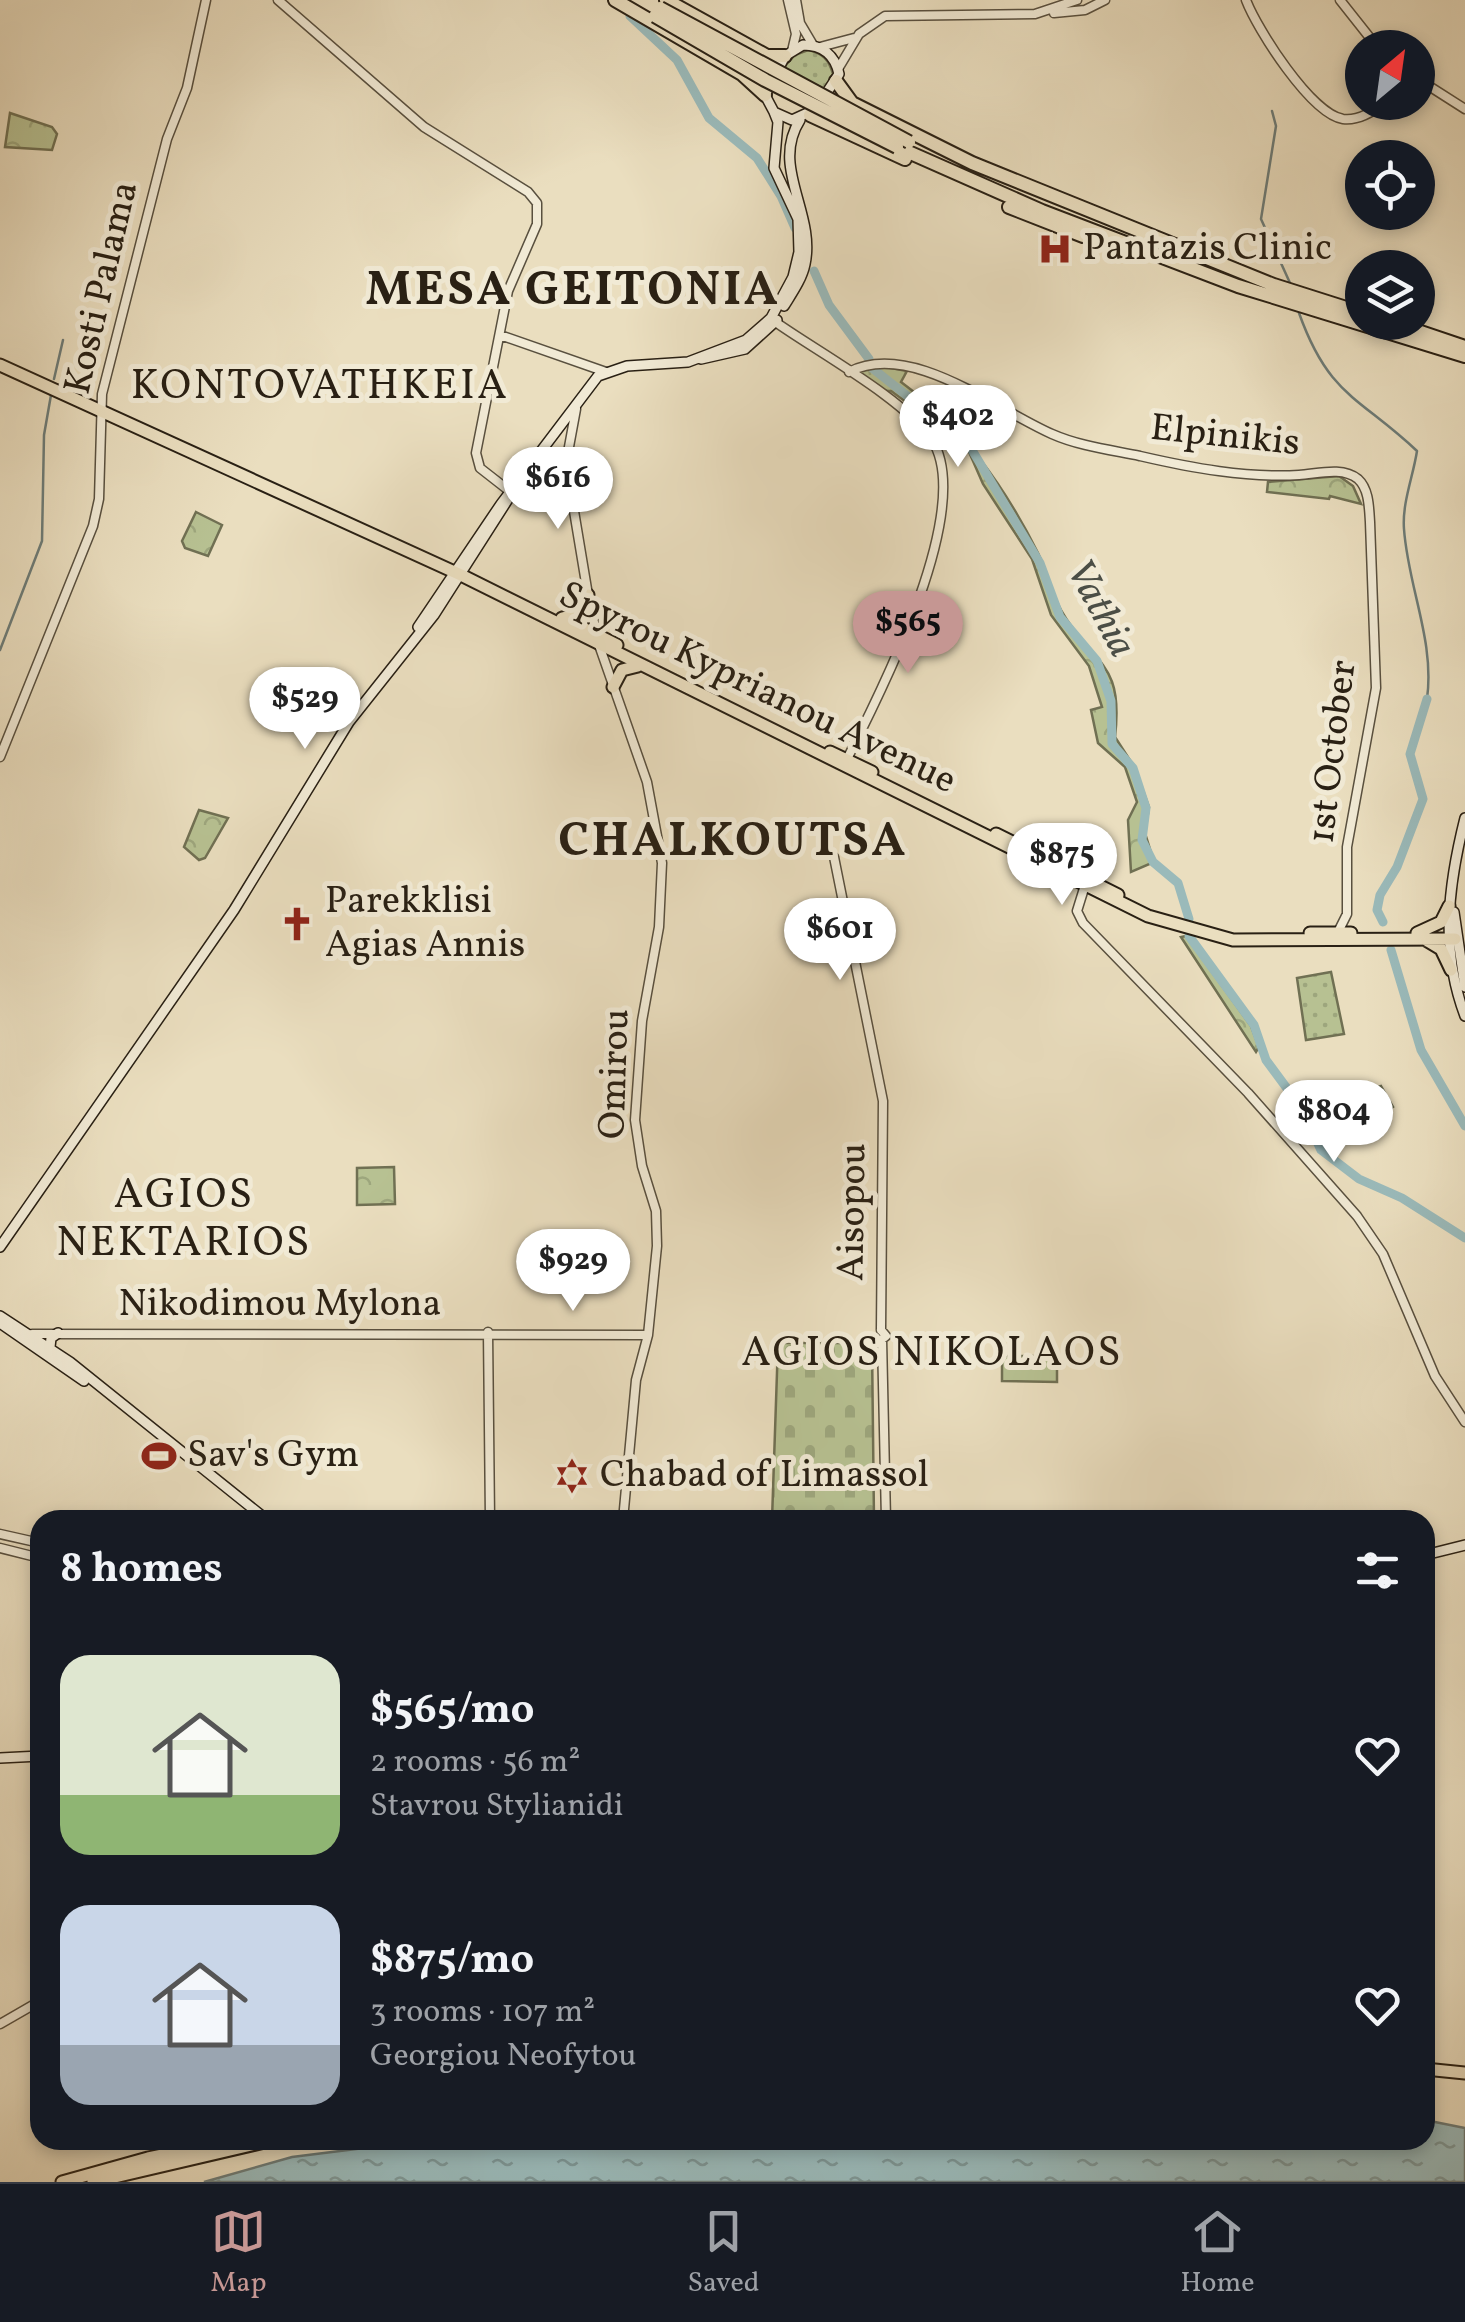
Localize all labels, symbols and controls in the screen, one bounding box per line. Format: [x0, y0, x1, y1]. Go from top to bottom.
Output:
north arrow [1345, 30, 1435, 120]
map controls [1345, 30, 1435, 340]
button: locate [1345, 140, 1435, 230]
street label: Kosti Palama [53, 176, 153, 400]
place label: Pantazis Clinic [1083, 223, 1332, 276]
hospital icon: Pantazis Clinic [1036, 230, 1074, 268]
button: layers [1345, 250, 1435, 340]
district label: MESA GEITONIA [366, 258, 780, 325]
district label: KONTOVATHKEIA [131, 358, 509, 417]
pin: $402 [899, 385, 1017, 470]
text: $402 [922, 395, 994, 439]
street label: Elpinikis [1148, 403, 1302, 471]
pin: $616 [499, 447, 617, 532]
text: $616 [525, 457, 591, 501]
water label: Vathia [1050, 550, 1148, 668]
street label: Spyrou Kyprianou Avenue [549, 570, 965, 808]
pin: $565 [849, 591, 967, 676]
text: $565 [875, 601, 941, 645]
street label: 1st October [1296, 657, 1372, 847]
pin: $529 [246, 667, 364, 752]
text: $529 [271, 677, 339, 721]
district label: CHALKOUTSA [558, 809, 908, 876]
pin: $875 [1003, 823, 1121, 908]
text: $875 [1029, 833, 1095, 877]
place label: Parekklisi Agias Annis [325, 876, 525, 973]
pin: $601 [781, 898, 899, 983]
church icon: Parekklisi Agias Annis [278, 905, 316, 943]
text: $601 [806, 908, 874, 952]
street label: Omirou [587, 1008, 645, 1140]
pin: $804 [1275, 1080, 1393, 1165]
text: $804 [1297, 1090, 1371, 1134]
street label: Aisopou [826, 1143, 882, 1281]
district label: AGIOS NEKTARIOS [56, 1167, 312, 1274]
pin: $929 [514, 1229, 632, 1314]
text: $929 [538, 1239, 608, 1283]
street label: Nikodimou Mylona [119, 1279, 441, 1332]
district label: AGIOS NIKOLAOS [741, 1325, 1123, 1384]
place label: Sav's Gym [187, 1430, 359, 1483]
sports icon: Sav's Gym [140, 1437, 178, 1475]
place label: Chabad of Limassol [600, 1450, 929, 1503]
synagogue icon: Chabad of Limassol [553, 1457, 591, 1495]
text: 8 homes [60, 1541, 223, 1600]
icon: filters [1350, 1543, 1405, 1598]
text: $565/mo [370, 1682, 534, 1741]
icon: home [140, 1695, 260, 1815]
icon: heart [1350, 1728, 1405, 1783]
text: 2 rooms · 56 m² [370, 1741, 580, 1785]
text: Stavrou Stylianidi [370, 1785, 623, 1829]
text: $875/mo [370, 1932, 534, 1991]
icon: home [140, 1945, 260, 2065]
icon: heart [1350, 1978, 1405, 2033]
text: 3 rooms · 107 m² [370, 1991, 595, 2035]
text: Georgiou Neofytou [370, 2035, 637, 2079]
tab: Map [210, 2204, 267, 2303]
tab: Saved [687, 2204, 760, 2303]
tab: Home [1180, 2204, 1255, 2303]

